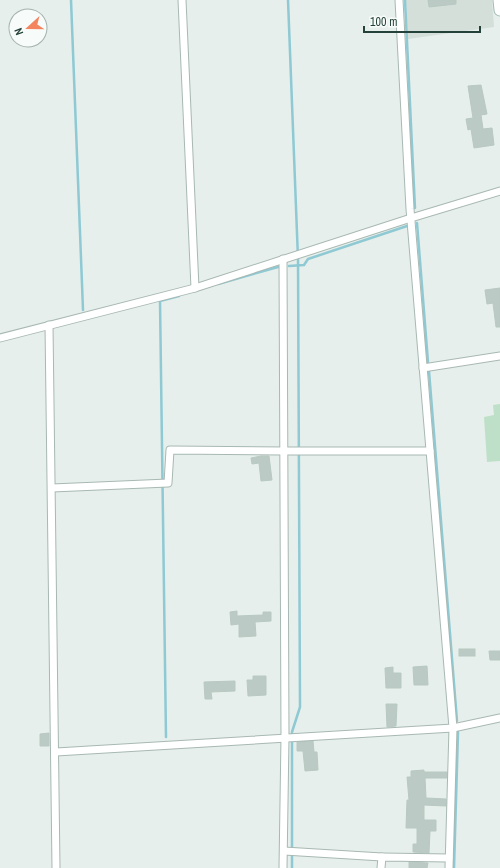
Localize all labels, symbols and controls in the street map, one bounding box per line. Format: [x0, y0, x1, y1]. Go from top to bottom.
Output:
north arrow [8, 8, 48, 48]
scale bar [364, 8, 480, 34]
text: 100 m [370, 14, 397, 30]
text: N [11, 26, 26, 37]

